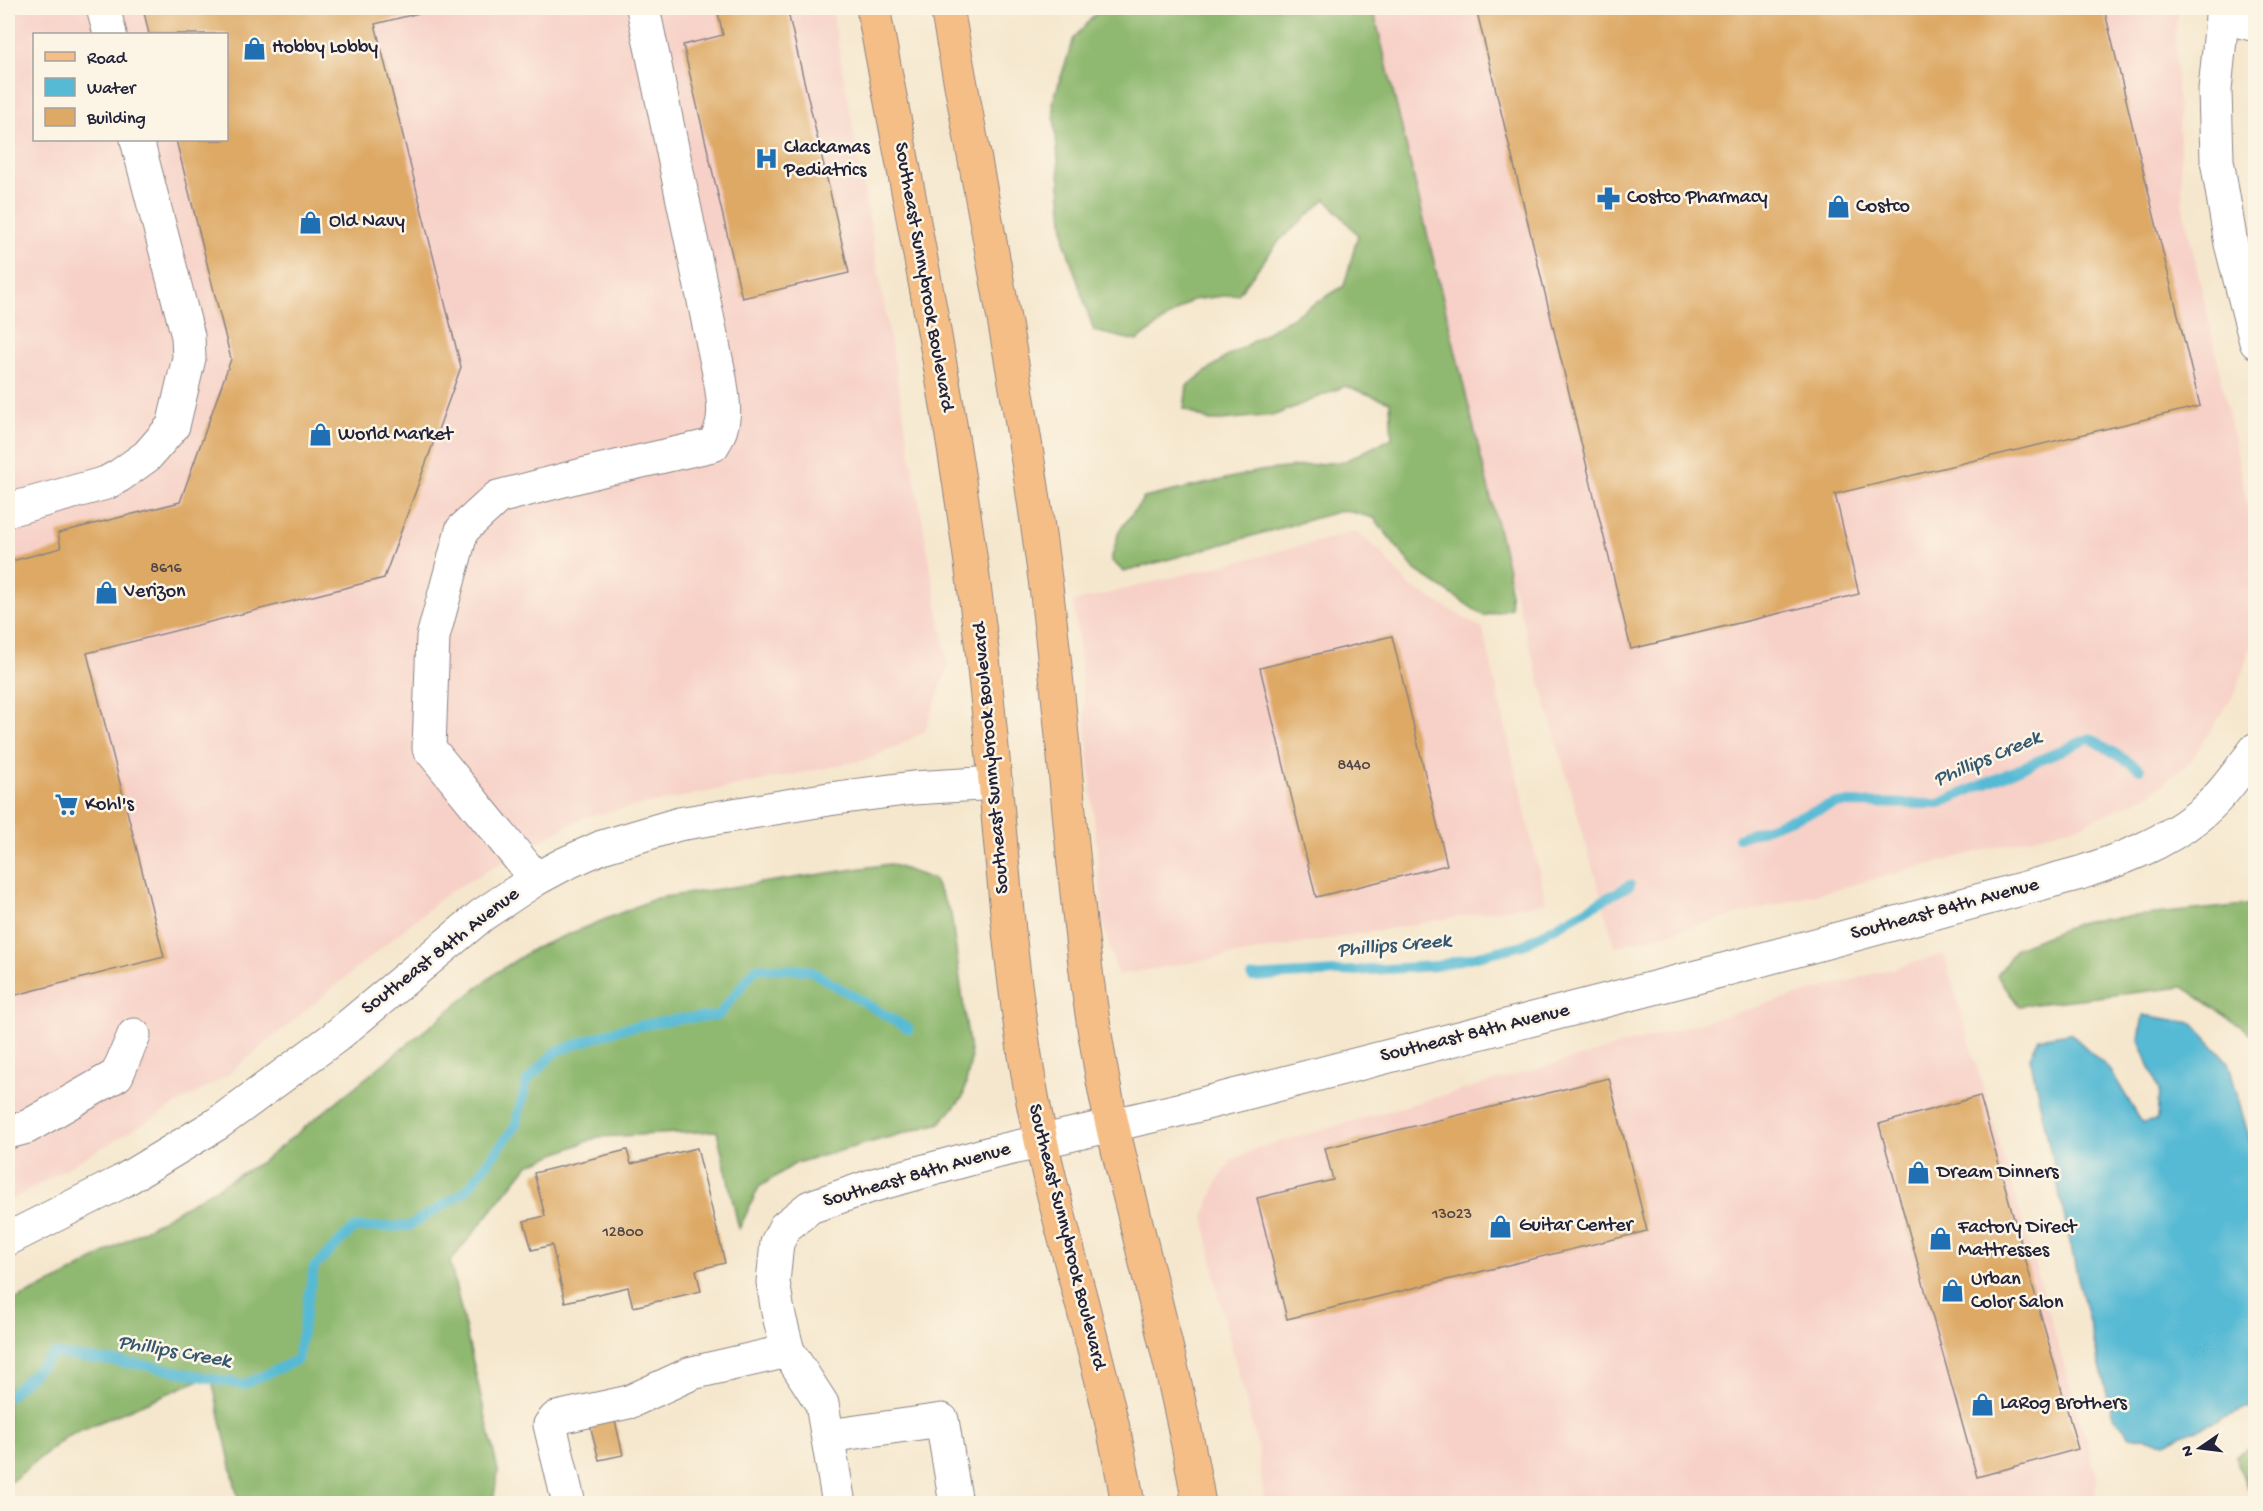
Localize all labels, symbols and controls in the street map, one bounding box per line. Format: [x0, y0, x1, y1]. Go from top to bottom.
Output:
legend [33, 33, 228, 141]
shop icon: Hobby Lobby [241, 35, 267, 61]
place label: Hobby Lobby [272, 37, 378, 60]
text: Road [87, 49, 128, 70]
text: Water [87, 79, 137, 100]
text: Building [86, 109, 146, 130]
place label: Clackamas Pediatrics [783, 137, 870, 183]
street label: Southeast Sunnybrook Boulevard [888, 141, 958, 415]
hospital icon: Clackamas Pediatrics [753, 146, 779, 172]
pharmacy icon: Costco Pharmacy [1596, 185, 1622, 211]
place label: Costco Pharmacy [1627, 187, 1768, 210]
shop icon: Costco [1825, 194, 1851, 220]
place label: Costco [1856, 196, 1910, 219]
shop icon: Old Navy [298, 209, 324, 235]
place label: Old Navy [329, 211, 405, 234]
shop icon: World Market [307, 422, 333, 448]
place label: World Market [338, 424, 455, 447]
house number: 8616 [150, 560, 183, 579]
shop icon: Verizon [93, 579, 119, 605]
place label: Verizon [123, 581, 186, 604]
street label: Southeast Sunnybrook Boulevard [968, 619, 1015, 895]
water label: Phillips Creek [1931, 725, 2048, 794]
house number: 8440 [1338, 757, 1371, 776]
supermarket icon: Kohl's [54, 792, 80, 818]
place label: Kohl's [85, 794, 135, 817]
street label: Southeast 84th Avenue [1848, 874, 2042, 946]
street label: Southeast 84th Avenue [358, 883, 525, 1021]
water label: Phillips Creek [1336, 929, 1455, 964]
street label: Southeast 84th Avenue [1378, 999, 1572, 1069]
street label: Southeast Sunnybrook Boulevard [1022, 1102, 1111, 1374]
street label: Southeast 84th Avenue [821, 1138, 1014, 1214]
shop icon: Dream Dinners [1906, 1160, 1932, 1186]
place label: Dream Dinners [1935, 1162, 2059, 1185]
house number: 13023 [1431, 1206, 1472, 1225]
shop icon: Guitar Center [1488, 1213, 1514, 1239]
place label: Guitar Center [1519, 1215, 1635, 1238]
place label: Factory Direct Mattresses [1957, 1217, 2078, 1263]
house number: 12800 [601, 1224, 644, 1243]
shop icon: Factory Direct Mattresses [1927, 1226, 1953, 1252]
place label: Urban Color Salon [1971, 1269, 2064, 1315]
shop icon: Urban Color Salon [1940, 1278, 1966, 1304]
water label: Phillips Creek [116, 1331, 235, 1376]
shop icon: LaRog Brothers [1969, 1391, 1995, 1417]
place label: LaRog Brothers [2000, 1393, 2127, 1416]
north arrow [2170, 1418, 2230, 1478]
text: N [2178, 1443, 2199, 1458]

